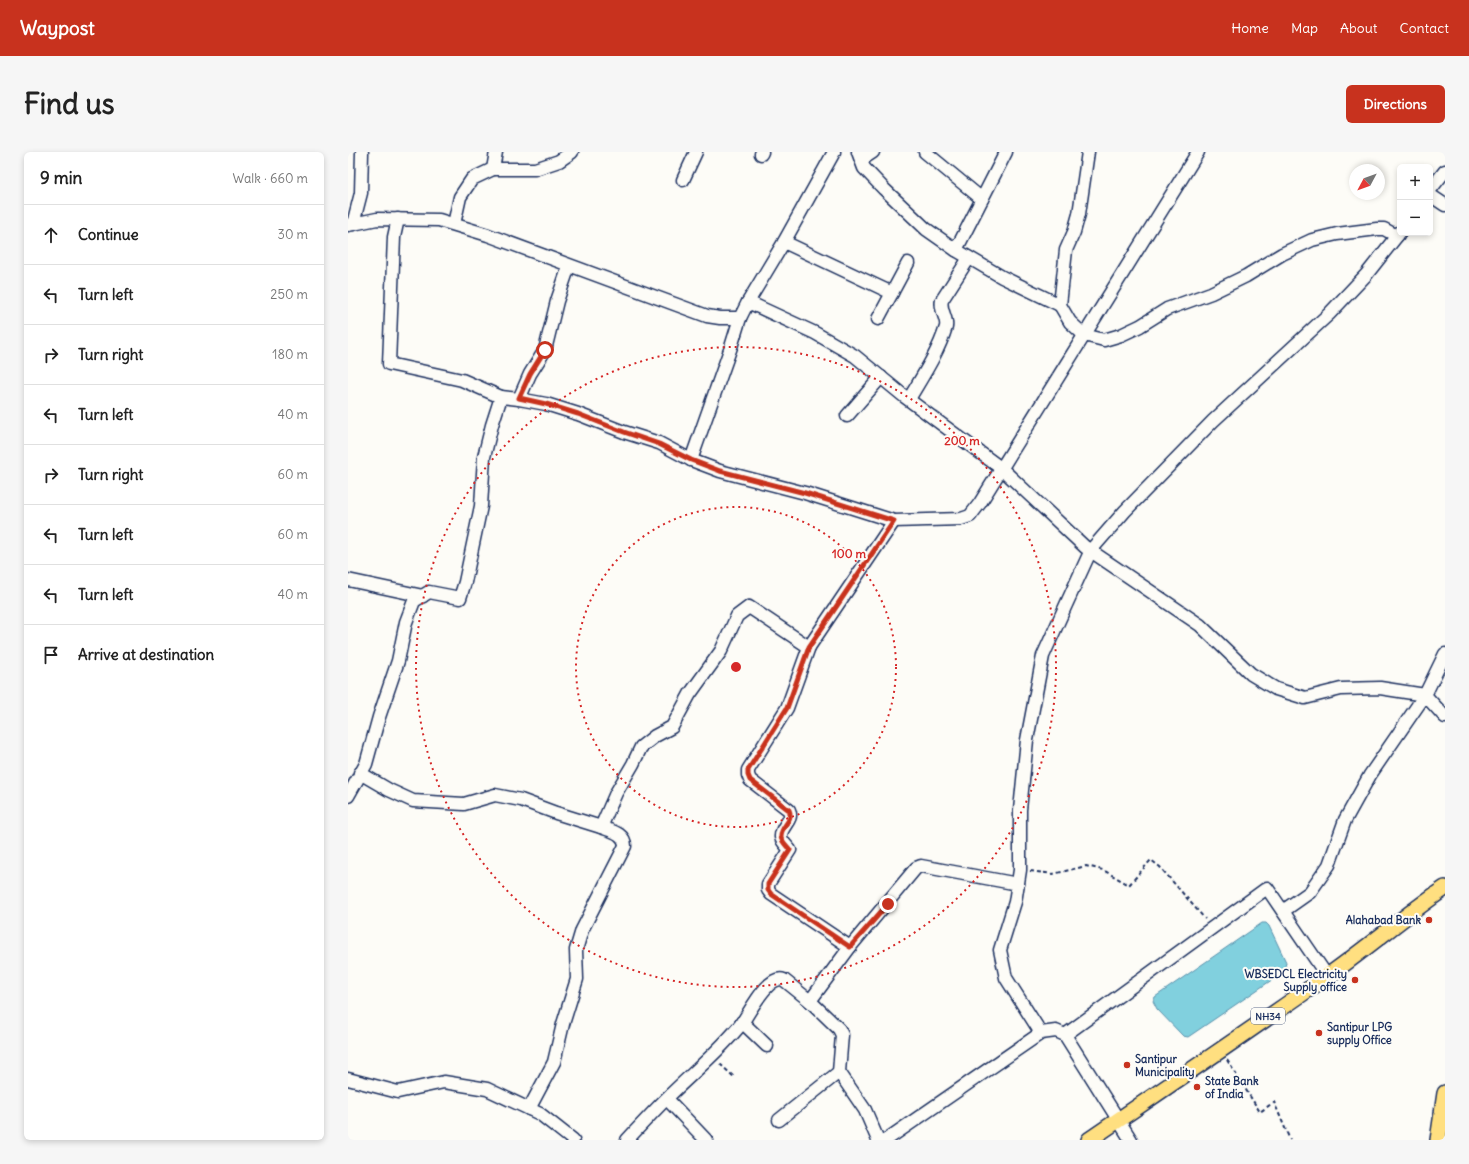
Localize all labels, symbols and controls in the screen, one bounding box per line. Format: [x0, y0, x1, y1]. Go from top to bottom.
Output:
text: Waypost [20, 16, 95, 40]
text: Home [1231, 19, 1269, 37]
text: Map [1291, 19, 1318, 37]
text: About [1340, 19, 1378, 37]
text: Contact [1400, 19, 1449, 37]
button: Directions [1346, 85, 1445, 123]
text: Find us [24, 86, 115, 122]
north arrow [1349, 164, 1385, 200]
map controls [1397, 164, 1433, 236]
button: + [1397, 164, 1433, 200]
text: 9 min [40, 167, 82, 189]
text: Walk · 660 m [233, 170, 308, 187]
button: − [1397, 200, 1433, 236]
icon: ahead [40, 224, 62, 246]
text: Continue [78, 225, 139, 244]
text: 30 m [278, 226, 308, 243]
icon: left [40, 284, 62, 306]
text: Turn left [78, 285, 133, 304]
text: 250 m [270, 286, 308, 303]
route start [536, 341, 554, 359]
icon: right [40, 344, 62, 366]
text: Turn right [78, 345, 143, 364]
text: 180 m [272, 346, 308, 363]
icon: left [40, 404, 62, 426]
text: Turn left [78, 405, 133, 424]
text: 40 m [277, 406, 308, 423]
text: 200 m [944, 433, 980, 448]
icon: right [40, 464, 62, 486]
text: Turn right [78, 465, 143, 484]
text: 60 m [277, 466, 308, 483]
icon: left [40, 524, 62, 546]
text: Turn left [78, 525, 133, 544]
text: 60 m [277, 526, 308, 543]
text: 100 m [832, 546, 866, 561]
icon: left [40, 584, 62, 606]
text: Turn left [78, 585, 133, 604]
text: 40 m [277, 586, 308, 603]
icon: arrive [40, 644, 62, 666]
text: Arrive at destination [78, 645, 214, 664]
centre of rings [729, 660, 743, 674]
route end [879, 895, 897, 913]
place label: Alahabad Bank [1346, 913, 1421, 927]
marker: Alahabad Bank [1424, 915, 1434, 925]
place label: WBSEDCL Electricity Supply office [1244, 967, 1347, 995]
marker: WBSEDCL Electricity Supply office [1350, 975, 1360, 985]
road number: NH34 [1251, 1008, 1285, 1024]
place label: Santipur LPG supply Office [1327, 1020, 1392, 1048]
marker: Santipur LPG supply Office [1314, 1028, 1324, 1038]
place label: Santipur Municipality [1135, 1052, 1195, 1080]
marker: Santipur Municipality [1122, 1060, 1132, 1070]
place label: State Bank of India [1205, 1074, 1259, 1101]
marker: State Bank of India [1192, 1082, 1202, 1092]

